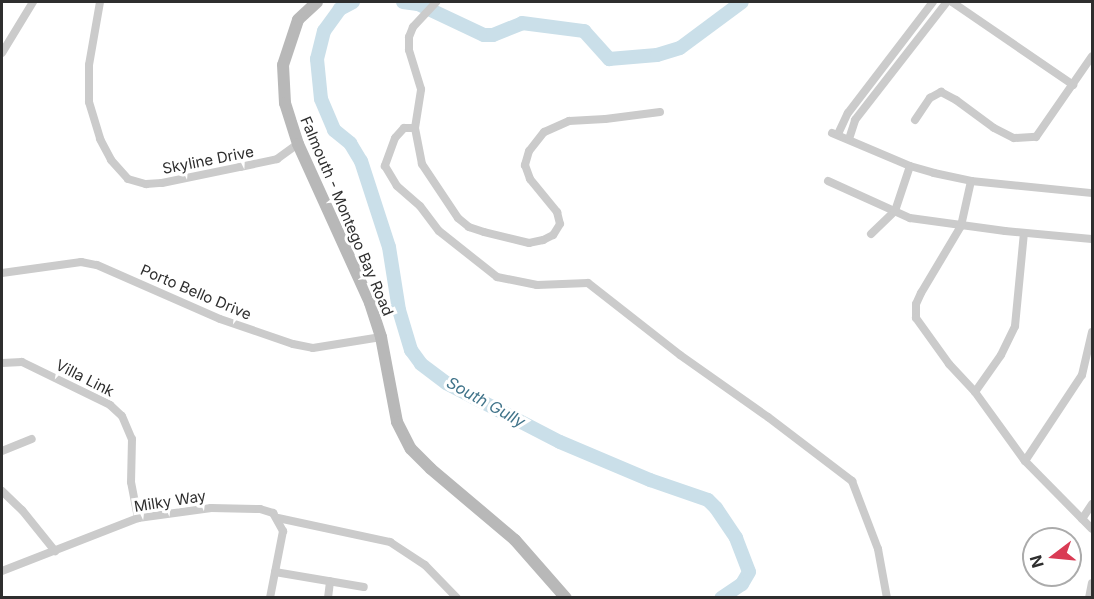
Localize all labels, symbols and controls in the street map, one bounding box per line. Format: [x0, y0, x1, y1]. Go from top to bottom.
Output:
street label: Falmouth - Montego Bay Road [297, 114, 397, 318]
street label: Skyline Drive [161, 142, 255, 178]
street label: Porto Bello Drive [138, 261, 254, 323]
street label: Villa Link [53, 356, 117, 400]
water label: South Gully [443, 373, 529, 431]
street label: Milky Way [133, 486, 207, 516]
north arrow [1022, 527, 1082, 587]
text: N [1025, 553, 1048, 570]

